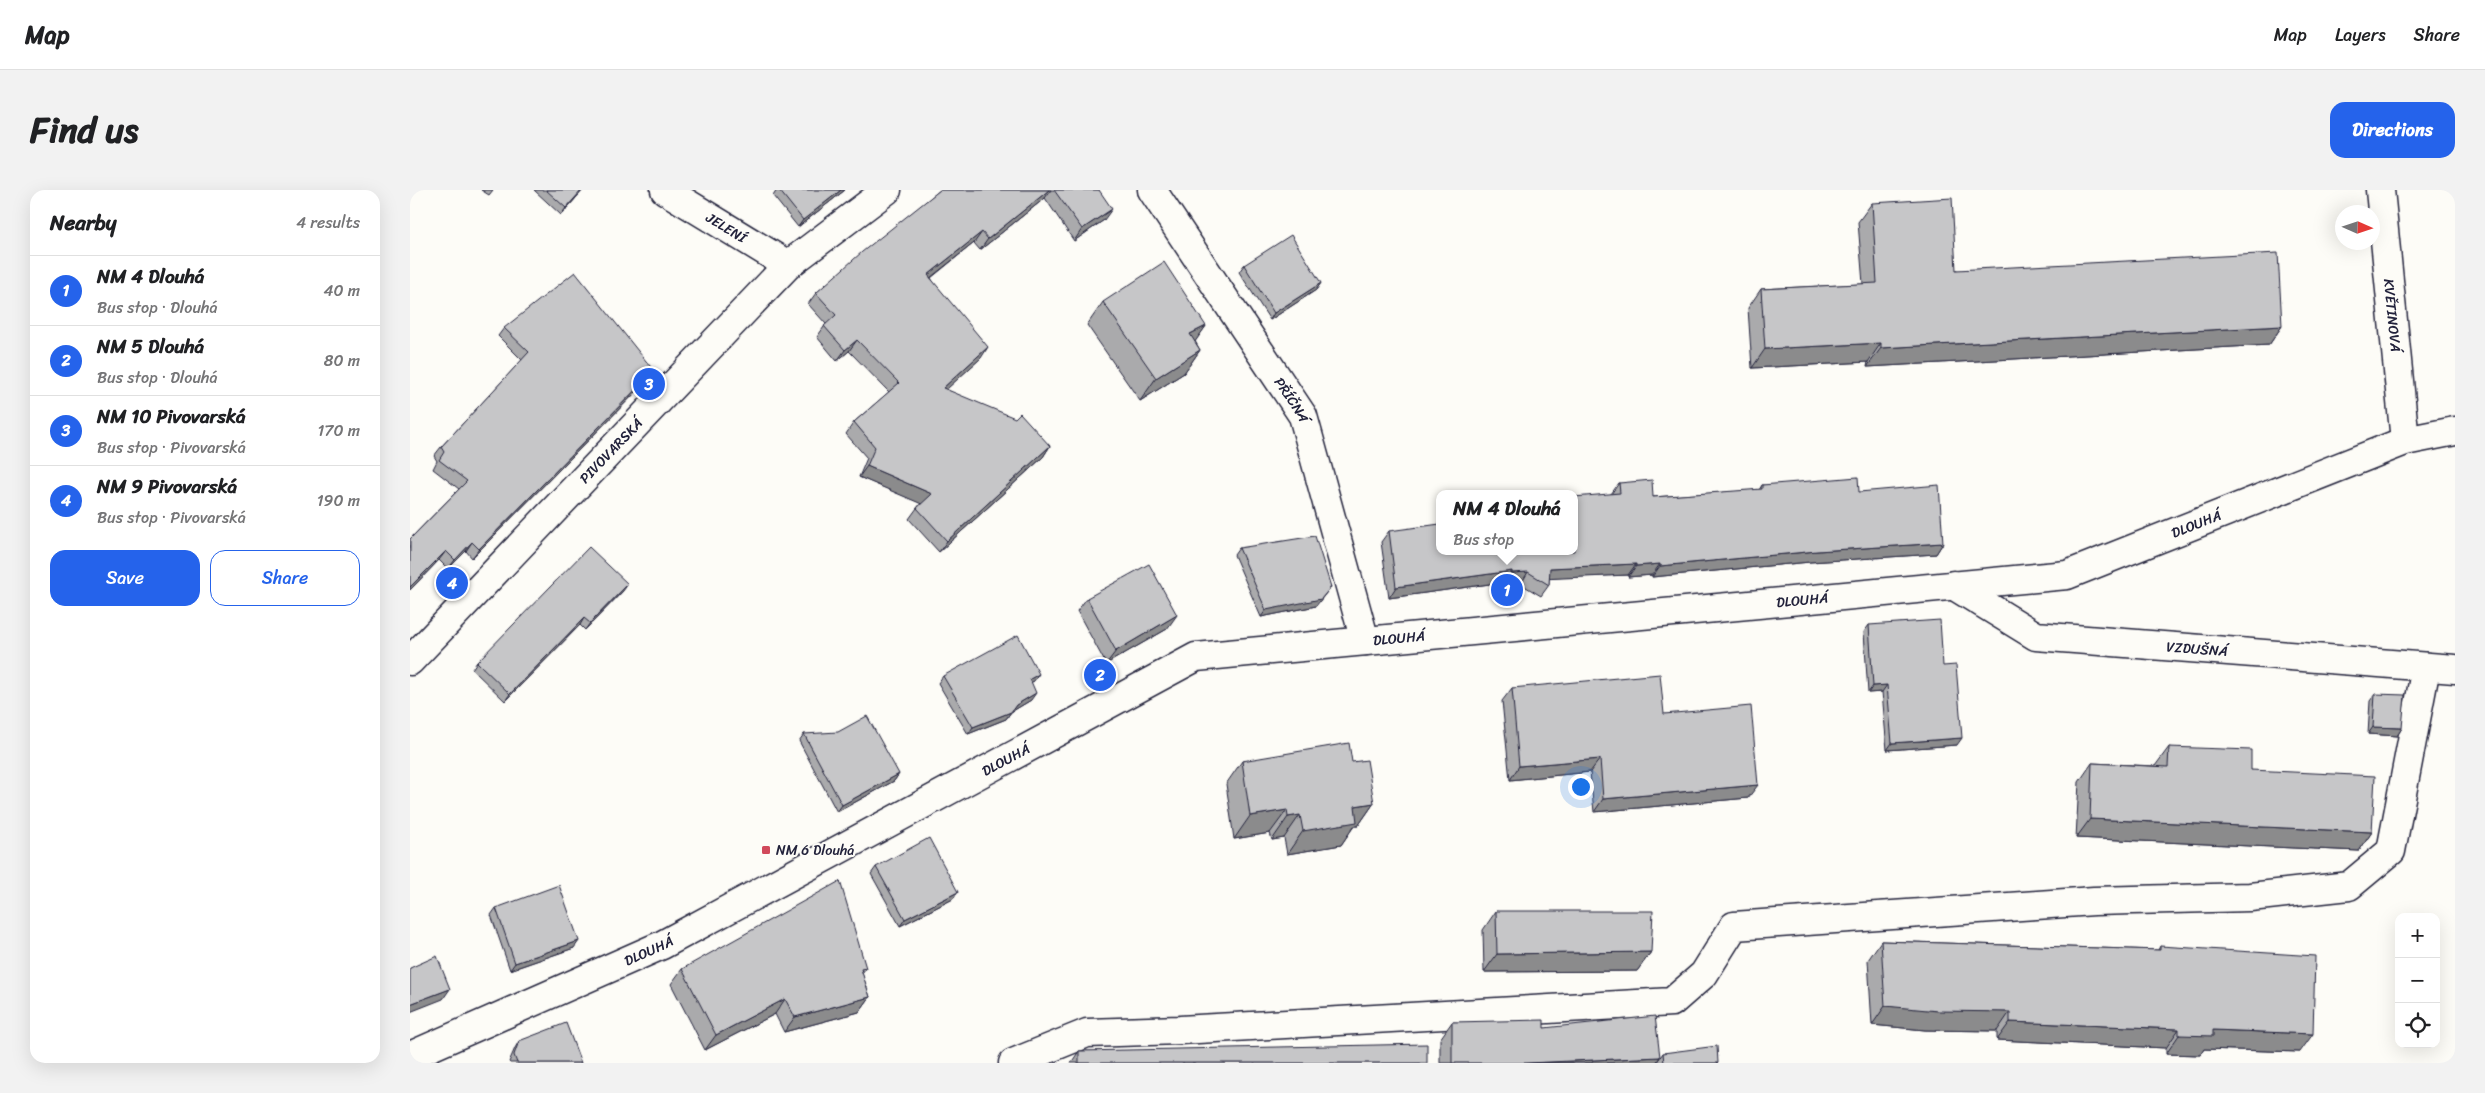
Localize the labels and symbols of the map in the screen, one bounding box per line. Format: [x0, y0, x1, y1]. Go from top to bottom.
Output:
street label: JELENÍ [700, 205, 753, 250]
north arrow [2335, 205, 2380, 250]
street label: KVĚTINOVÁ [2376, 278, 2409, 355]
pin: 3 [633, 365, 665, 403]
street label: PŘÍČNÁ [1268, 372, 1317, 426]
street label: PIVOVARSKÁ [573, 410, 650, 489]
street label: DLOUHÁ [2167, 502, 2227, 545]
pin: 4 [436, 564, 468, 602]
pin: 1 [1491, 571, 1523, 609]
street label: DLOUHÁ [1775, 585, 1831, 615]
street label: DLOUHÁ [1372, 623, 1428, 653]
street label: VZDUŠNÁ [2165, 634, 2231, 664]
pin: 2 [1084, 656, 1116, 694]
street label: DLOUHÁ [977, 735, 1036, 783]
your location [1568, 774, 1594, 800]
place label: NM 6 Dlouhá [776, 838, 854, 863]
marker: NM 6 Dlouhá [760, 844, 772, 856]
street label: DLOUHÁ [620, 928, 680, 973]

